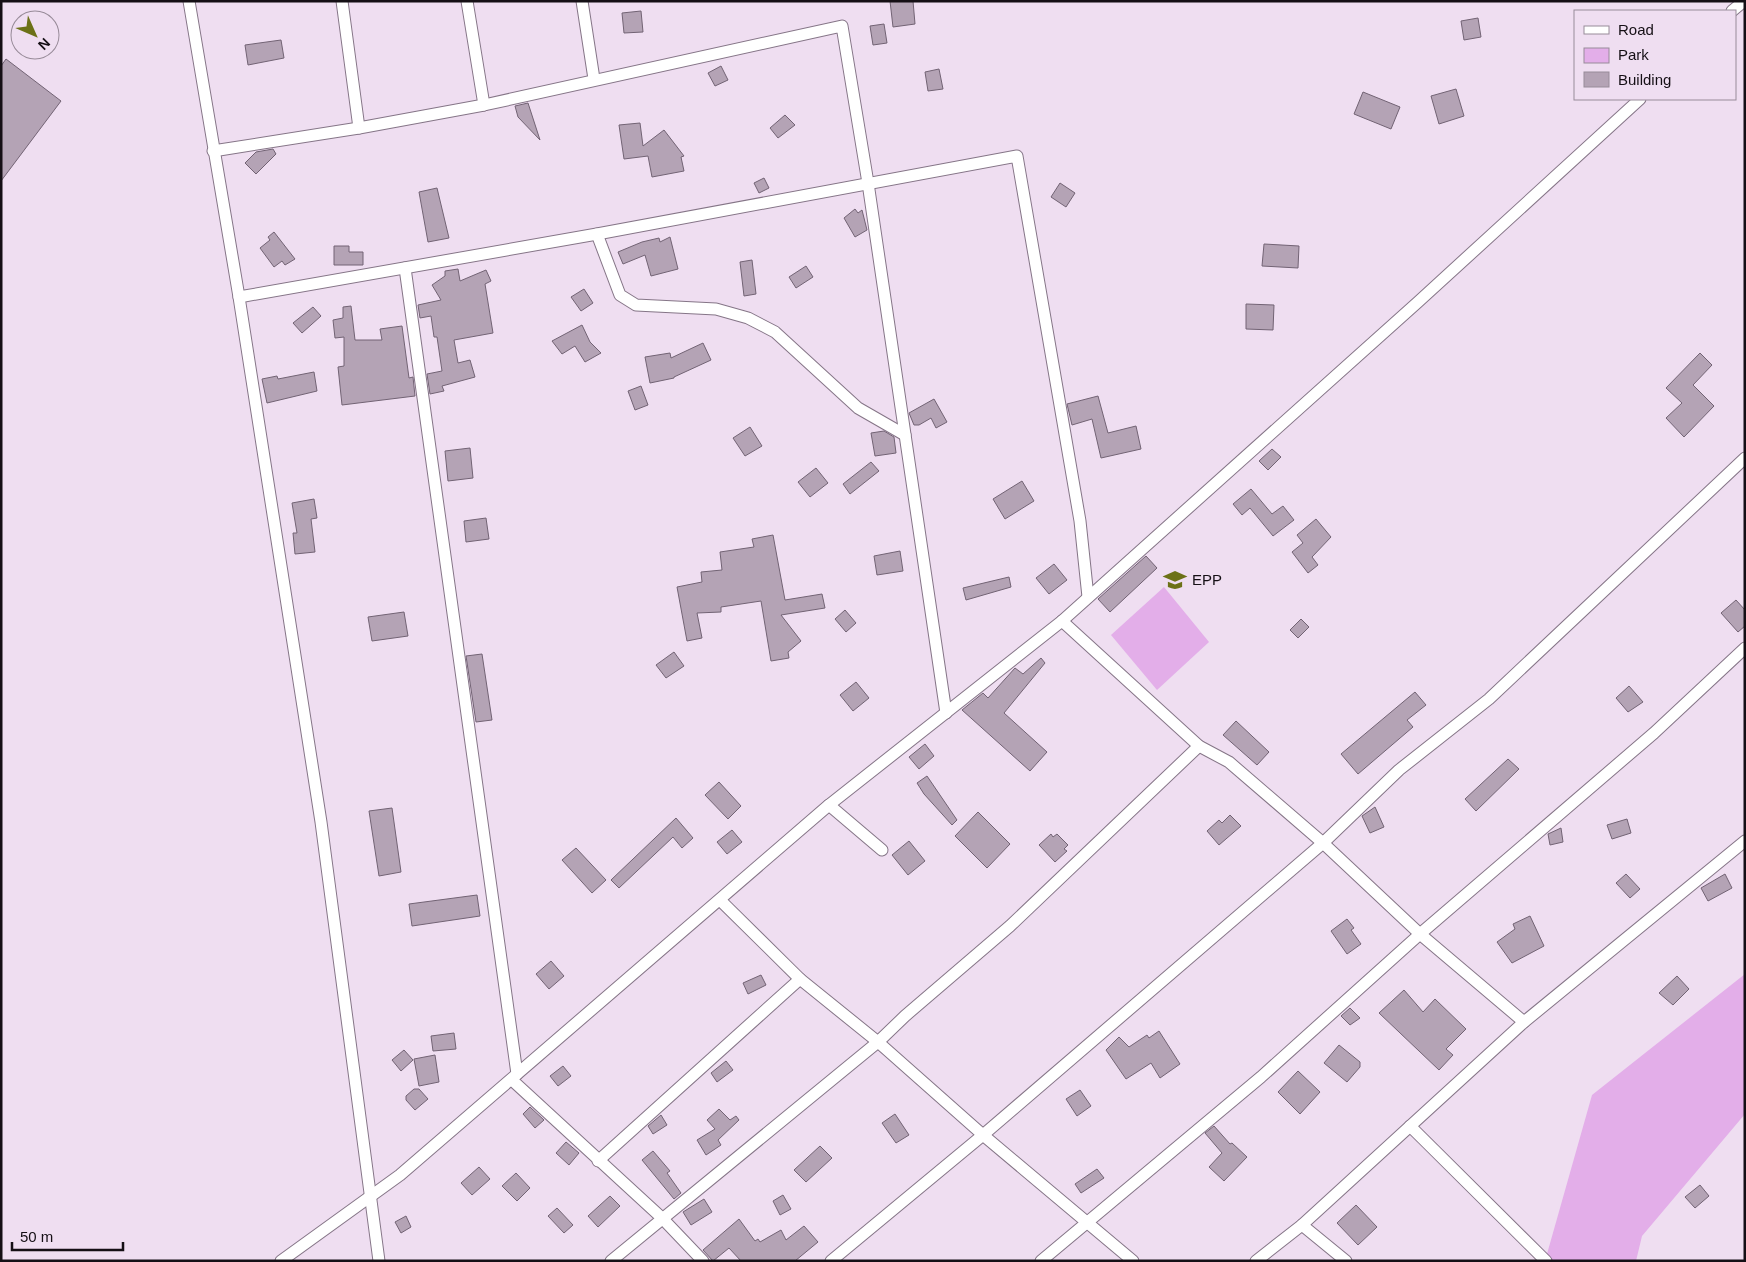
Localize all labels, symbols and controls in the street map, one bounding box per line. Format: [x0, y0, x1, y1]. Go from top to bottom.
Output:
north arrow [10, 10, 60, 60]
legend [1574, 10, 1736, 100]
text: Road [1618, 21, 1654, 38]
text: N [35, 35, 53, 53]
text: Park [1618, 46, 1649, 63]
text: Building [1618, 71, 1671, 88]
school or university icon: EPP [1162, 567, 1188, 593]
place label: EPP [1192, 571, 1222, 588]
scale bar [12, 1220, 124, 1252]
text: 50 m [20, 1228, 53, 1245]

